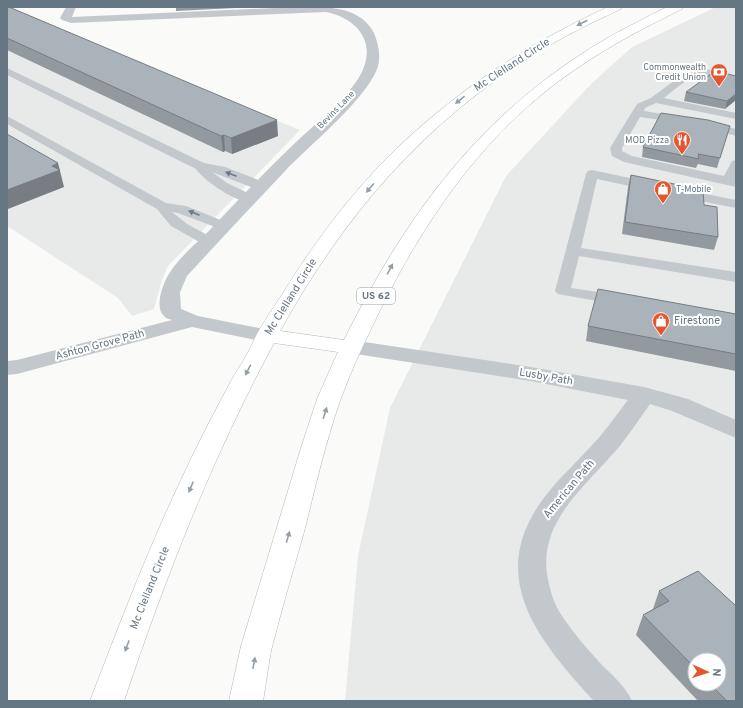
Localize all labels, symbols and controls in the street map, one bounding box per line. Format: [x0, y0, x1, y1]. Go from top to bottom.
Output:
one-way arrow [576, 20, 587, 27]
street label: Mc Clelland Circle [471, 35, 553, 95]
place label: Commonwealth Credit Union [643, 62, 706, 83]
bank icon: Commonwealth Credit Union [709, 62, 729, 87]
street label: Bevins Lane [315, 88, 357, 131]
one-way arrow [455, 96, 466, 104]
restaurant icon: MOD Pizza [672, 130, 692, 155]
place label: MOD Pizza [625, 135, 669, 146]
one-way arrow [225, 170, 237, 176]
shop icon: T-Mobile [653, 179, 673, 204]
one-way arrow [366, 182, 375, 193]
place label: T-Mobile [676, 184, 711, 195]
one-way arrow [187, 210, 199, 216]
street label: Mc Clelland Circle [262, 256, 320, 338]
one-way arrow [387, 263, 394, 275]
road number: US 62 [357, 288, 395, 304]
shop icon: Firestone [651, 311, 671, 336]
place label: Firestone [674, 314, 720, 328]
street label: Ashton Grove Path [54, 326, 146, 364]
one-way arrow [245, 364, 251, 376]
street label: Lusby Path [518, 365, 574, 389]
one-way arrow [322, 407, 328, 419]
street label: American Path [540, 457, 598, 521]
one-way arrow [188, 481, 194, 492]
one-way arrow [285, 531, 291, 543]
street label: Mc Clelland Circle [127, 545, 173, 631]
one-way arrow [123, 641, 129, 653]
north arrow [687, 652, 727, 692]
one-way arrow [251, 657, 257, 669]
text: N [709, 668, 723, 677]

